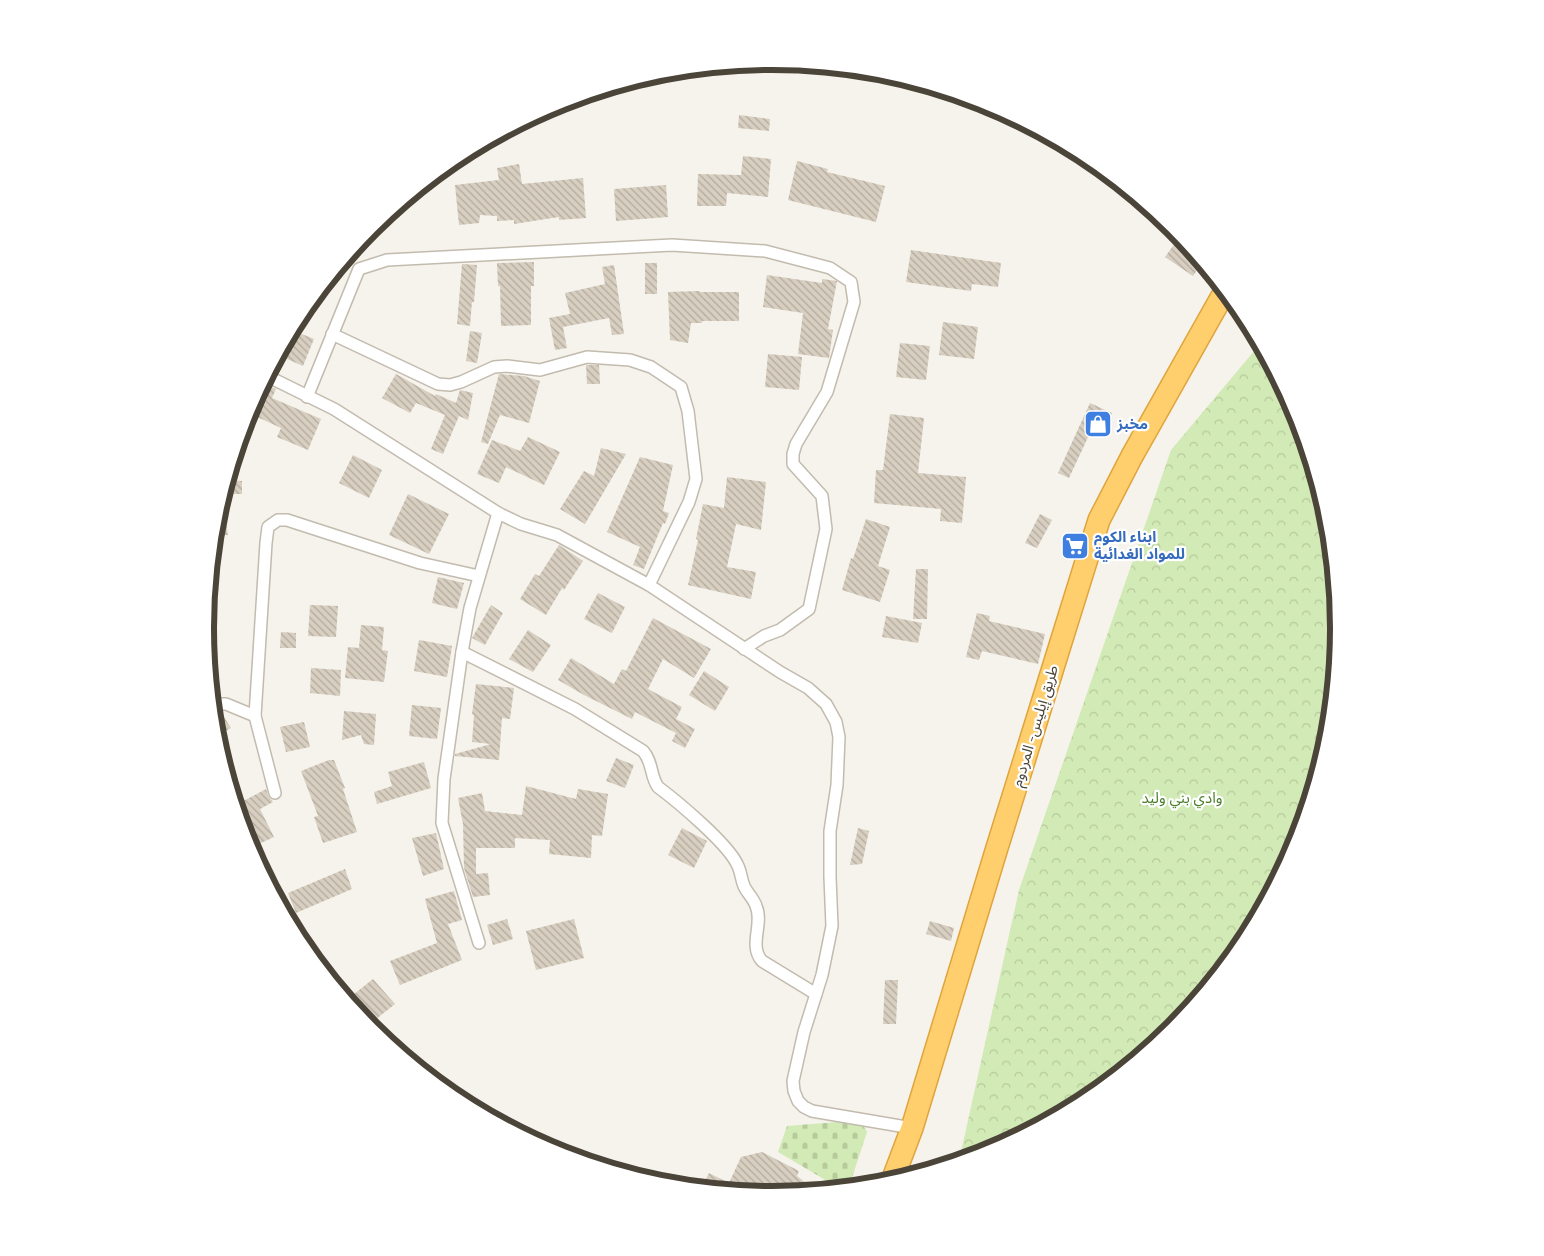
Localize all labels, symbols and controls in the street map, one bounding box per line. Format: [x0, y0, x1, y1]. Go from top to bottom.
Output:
shop icon: مخبز [1083, 409, 1113, 439]
place label: مخبز [1116, 415, 1148, 433]
place label: ابناء الكوم للمواد الغدائية [1094, 528, 1185, 563]
supermarket icon: ابناء الكوم للمواد الغدائية [1060, 531, 1090, 561]
street label: طريق إيليس- المردوم [1008, 663, 1064, 790]
park label: وادي بني وليد [1142, 789, 1222, 809]

